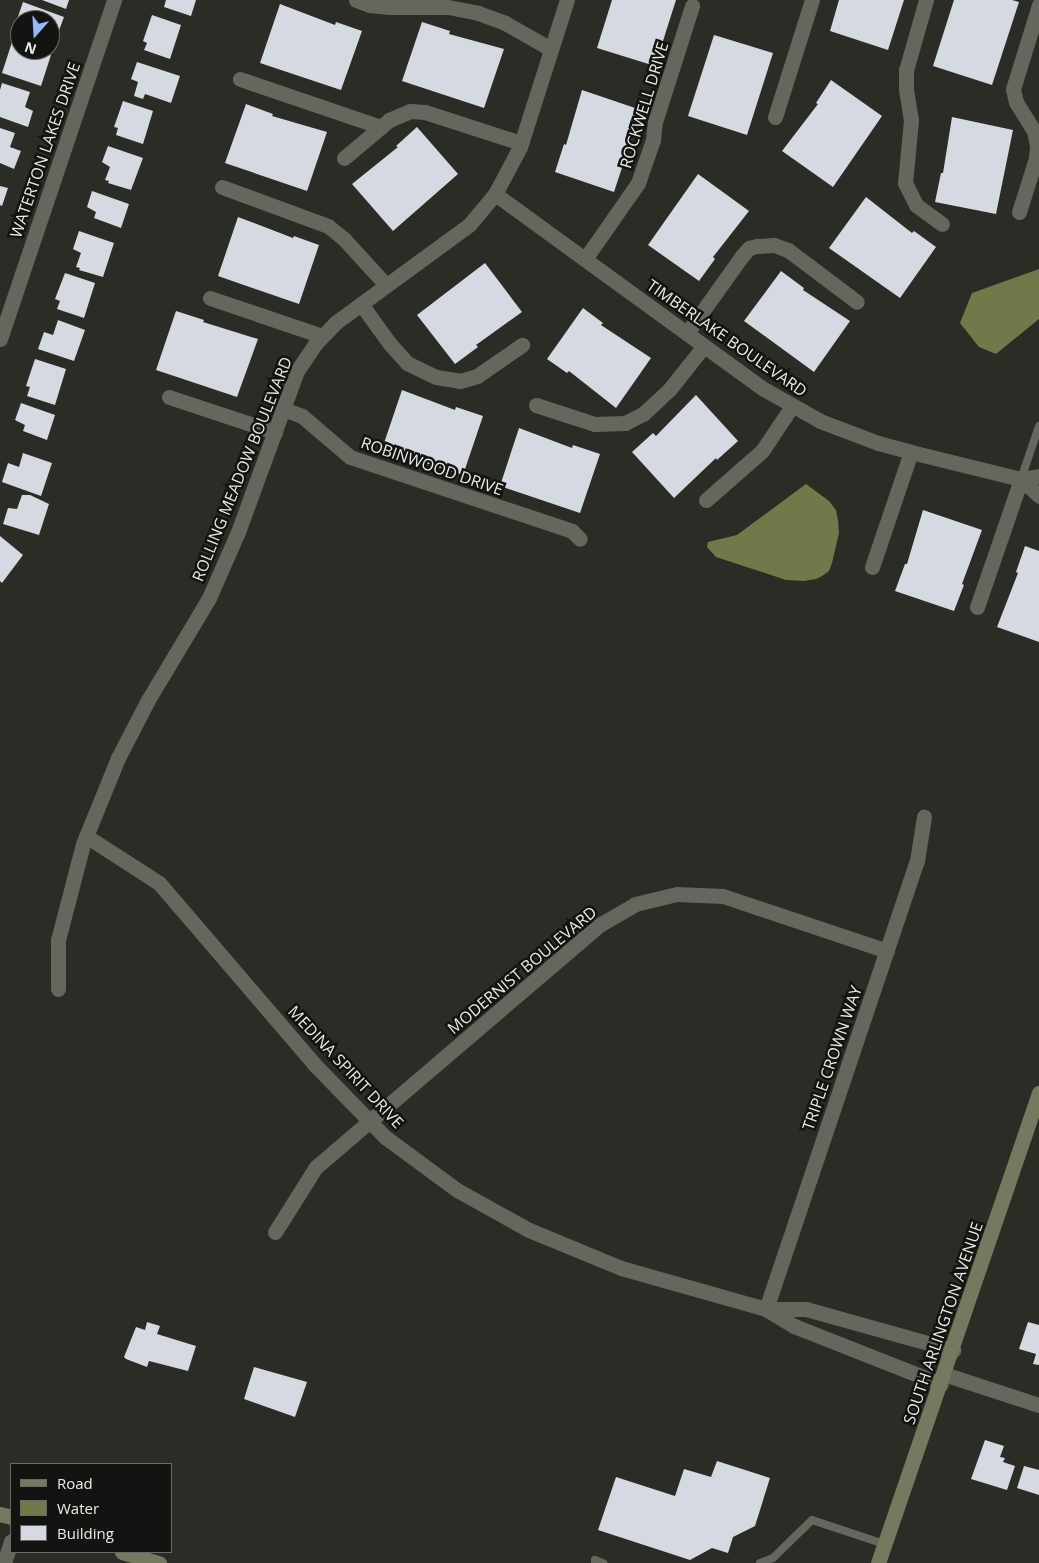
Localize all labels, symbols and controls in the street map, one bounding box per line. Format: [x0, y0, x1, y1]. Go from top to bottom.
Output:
north arrow [10, 10, 60, 60]
text: N [22, 38, 39, 60]
street label: ROCKWELL DRIVE [616, 40, 672, 170]
street label: WATERTON LAKES DRIVE [6, 60, 84, 240]
street label: TIMBERLAKE BOULEVARD [643, 275, 811, 401]
street label: ROLLING MEADOW BOULEVARD [188, 354, 296, 584]
street label: ROBINWOOD DRIVE [358, 433, 506, 499]
street label: MODERNIST BOULEVARD [444, 902, 600, 1038]
street label: TRIPLE CROWN WAY [798, 983, 866, 1133]
street label: MEDINA SPIRIT DRIVE [284, 1002, 408, 1132]
street label: SOUTH ARLINGTON AVENUE [899, 1219, 987, 1427]
legend [10, 1463, 172, 1553]
text: Road [57, 1473, 93, 1493]
text: Water [57, 1498, 99, 1518]
text: Building [57, 1523, 114, 1543]

